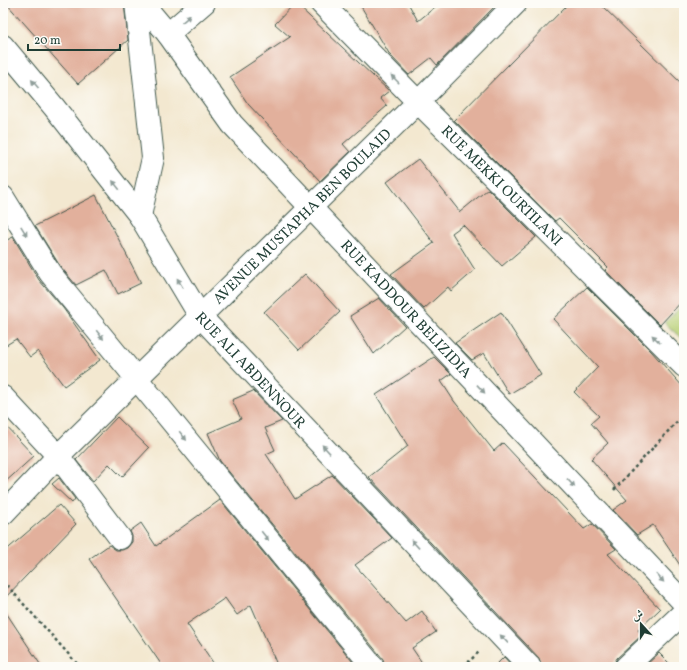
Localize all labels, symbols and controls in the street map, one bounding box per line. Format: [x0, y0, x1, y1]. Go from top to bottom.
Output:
one-way arrow [181, 14, 191, 23]
scale bar [28, 26, 120, 52]
text: 20 m [34, 33, 61, 49]
one-way arrow [391, 74, 400, 84]
one-way arrow [30, 79, 39, 89]
street label: RUE MEKKI OURTILANI [436, 121, 566, 252]
street label: AVENUE MUSTAPHA BEN BOULAID [209, 125, 397, 310]
one-way arrow [112, 180, 121, 191]
one-way arrow [20, 225, 27, 237]
street label: RUE KADDOUR BELIZIDIA [335, 236, 476, 384]
one-way arrow [177, 277, 184, 289]
street label: RUE ALI ABDENNOUR [189, 308, 310, 434]
one-way arrow [96, 330, 105, 341]
one-way arrow [651, 334, 661, 344]
one-way arrow [477, 383, 486, 394]
one-way arrow [178, 430, 187, 441]
one-way arrow [321, 444, 330, 454]
one-way arrow [566, 478, 575, 488]
one-way arrow [261, 531, 270, 542]
one-way arrow [410, 539, 419, 549]
one-way arrow [655, 573, 664, 582]
north arrow [621, 604, 661, 644]
text: ش [630, 607, 646, 625]
one-way arrow [500, 634, 509, 643]

